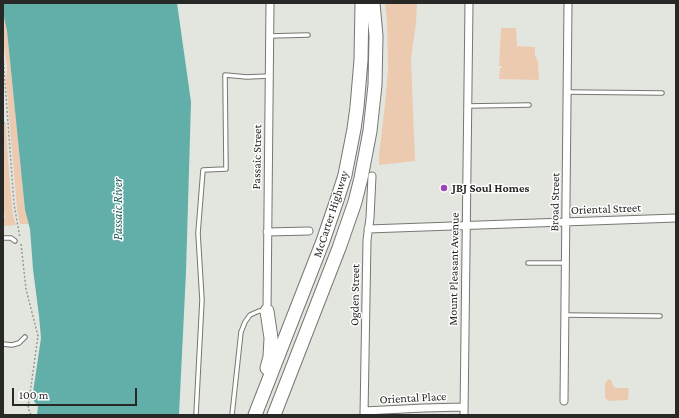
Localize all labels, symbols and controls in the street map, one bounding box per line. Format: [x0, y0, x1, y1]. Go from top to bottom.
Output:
street label: Passaic Street [249, 124, 265, 190]
street label: McCarter Highway [310, 169, 352, 259]
street label: Broad Street [547, 172, 563, 232]
water label: Passaic River [110, 178, 126, 240]
place label: JBJ Soul Homes [452, 181, 529, 195]
marker: JBJ Soul Homes [439, 183, 449, 193]
street label: Oriental Street [571, 201, 641, 217]
street label: Mount Pleasant Avenue [446, 212, 462, 326]
street label: Ogden Street [347, 264, 363, 326]
scale bar [14, 380, 139, 406]
text: 100 m [19, 388, 48, 402]
street label: Oriental Place [379, 389, 447, 407]

